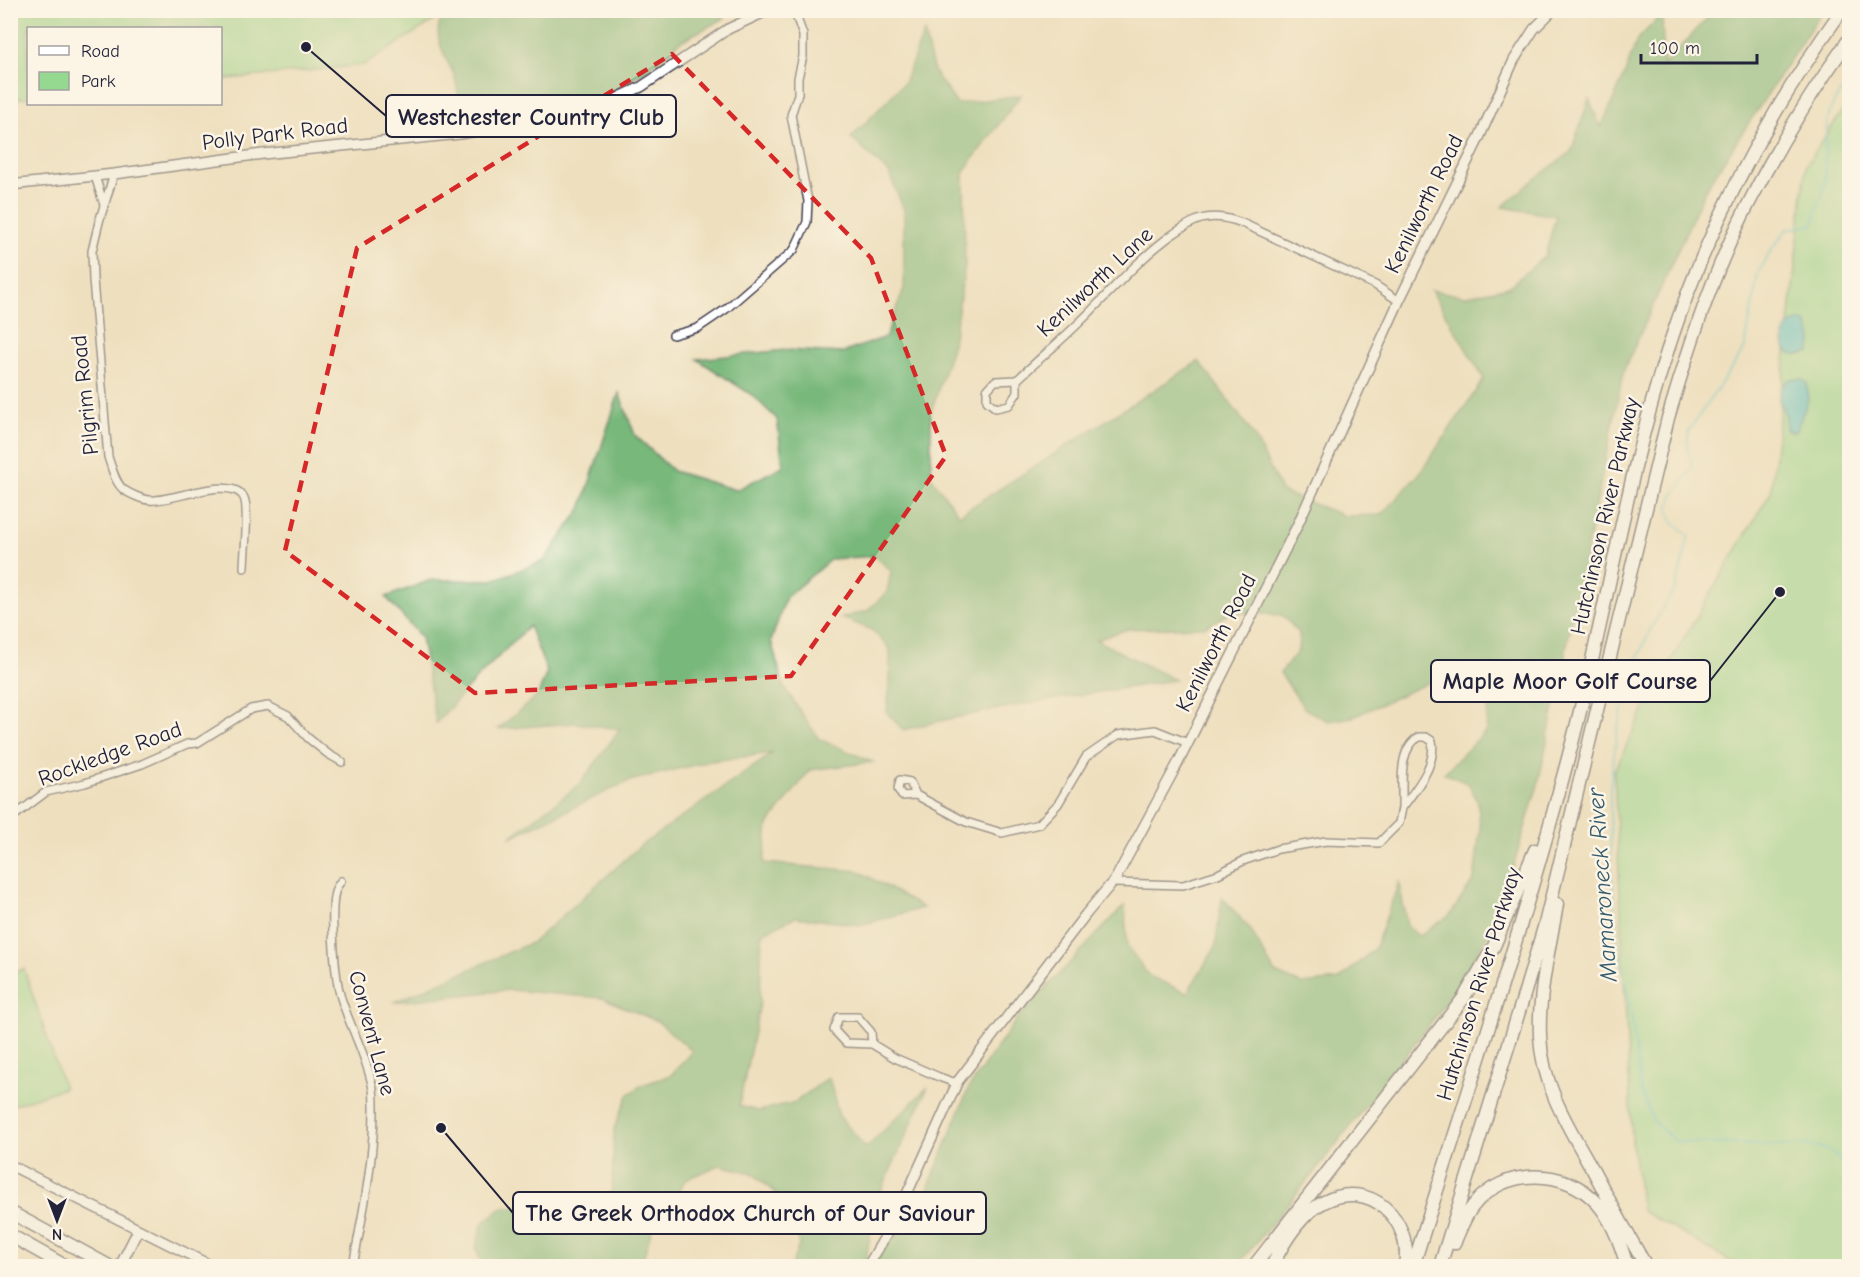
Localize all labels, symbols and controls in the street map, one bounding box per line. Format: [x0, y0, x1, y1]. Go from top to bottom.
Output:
legend [27, 27, 222, 105]
scale bar [1641, 27, 1756, 65]
text: 100 m [1650, 38, 1700, 59]
text: Road [81, 41, 120, 62]
text: Park [81, 71, 116, 92]
callout: Westchester Country Club [386, 95, 676, 137]
text: Westchester Country Club [398, 103, 664, 131]
street label: Polly Park Road [201, 112, 349, 156]
street label: Kenilworth Road [1379, 130, 1469, 278]
street label: Kenilworth Lane [1032, 222, 1158, 342]
street label: Pilgrim Road [66, 334, 104, 456]
street label: Hutchinson River Parkway [1565, 395, 1645, 637]
street label: Kenilworth Road [1170, 570, 1262, 716]
callout: Maple Moor Golf Course [1431, 660, 1710, 702]
text: Maple Moor Golf Course [1443, 667, 1698, 695]
street label: Rockledge Road [35, 716, 185, 792]
water label: Mamaroneck River [1581, 786, 1623, 984]
street label: Hutchinson River Parkway [1431, 864, 1527, 1104]
street label: Convent Lane [343, 968, 401, 1098]
north arrow [27, 1190, 87, 1250]
callout: The Greek Orthodox Church of Our Saviour [513, 1192, 986, 1234]
text: The Greek Orthodox Church of Our Saviour [525, 1199, 975, 1227]
text: N [52, 1225, 62, 1243]

